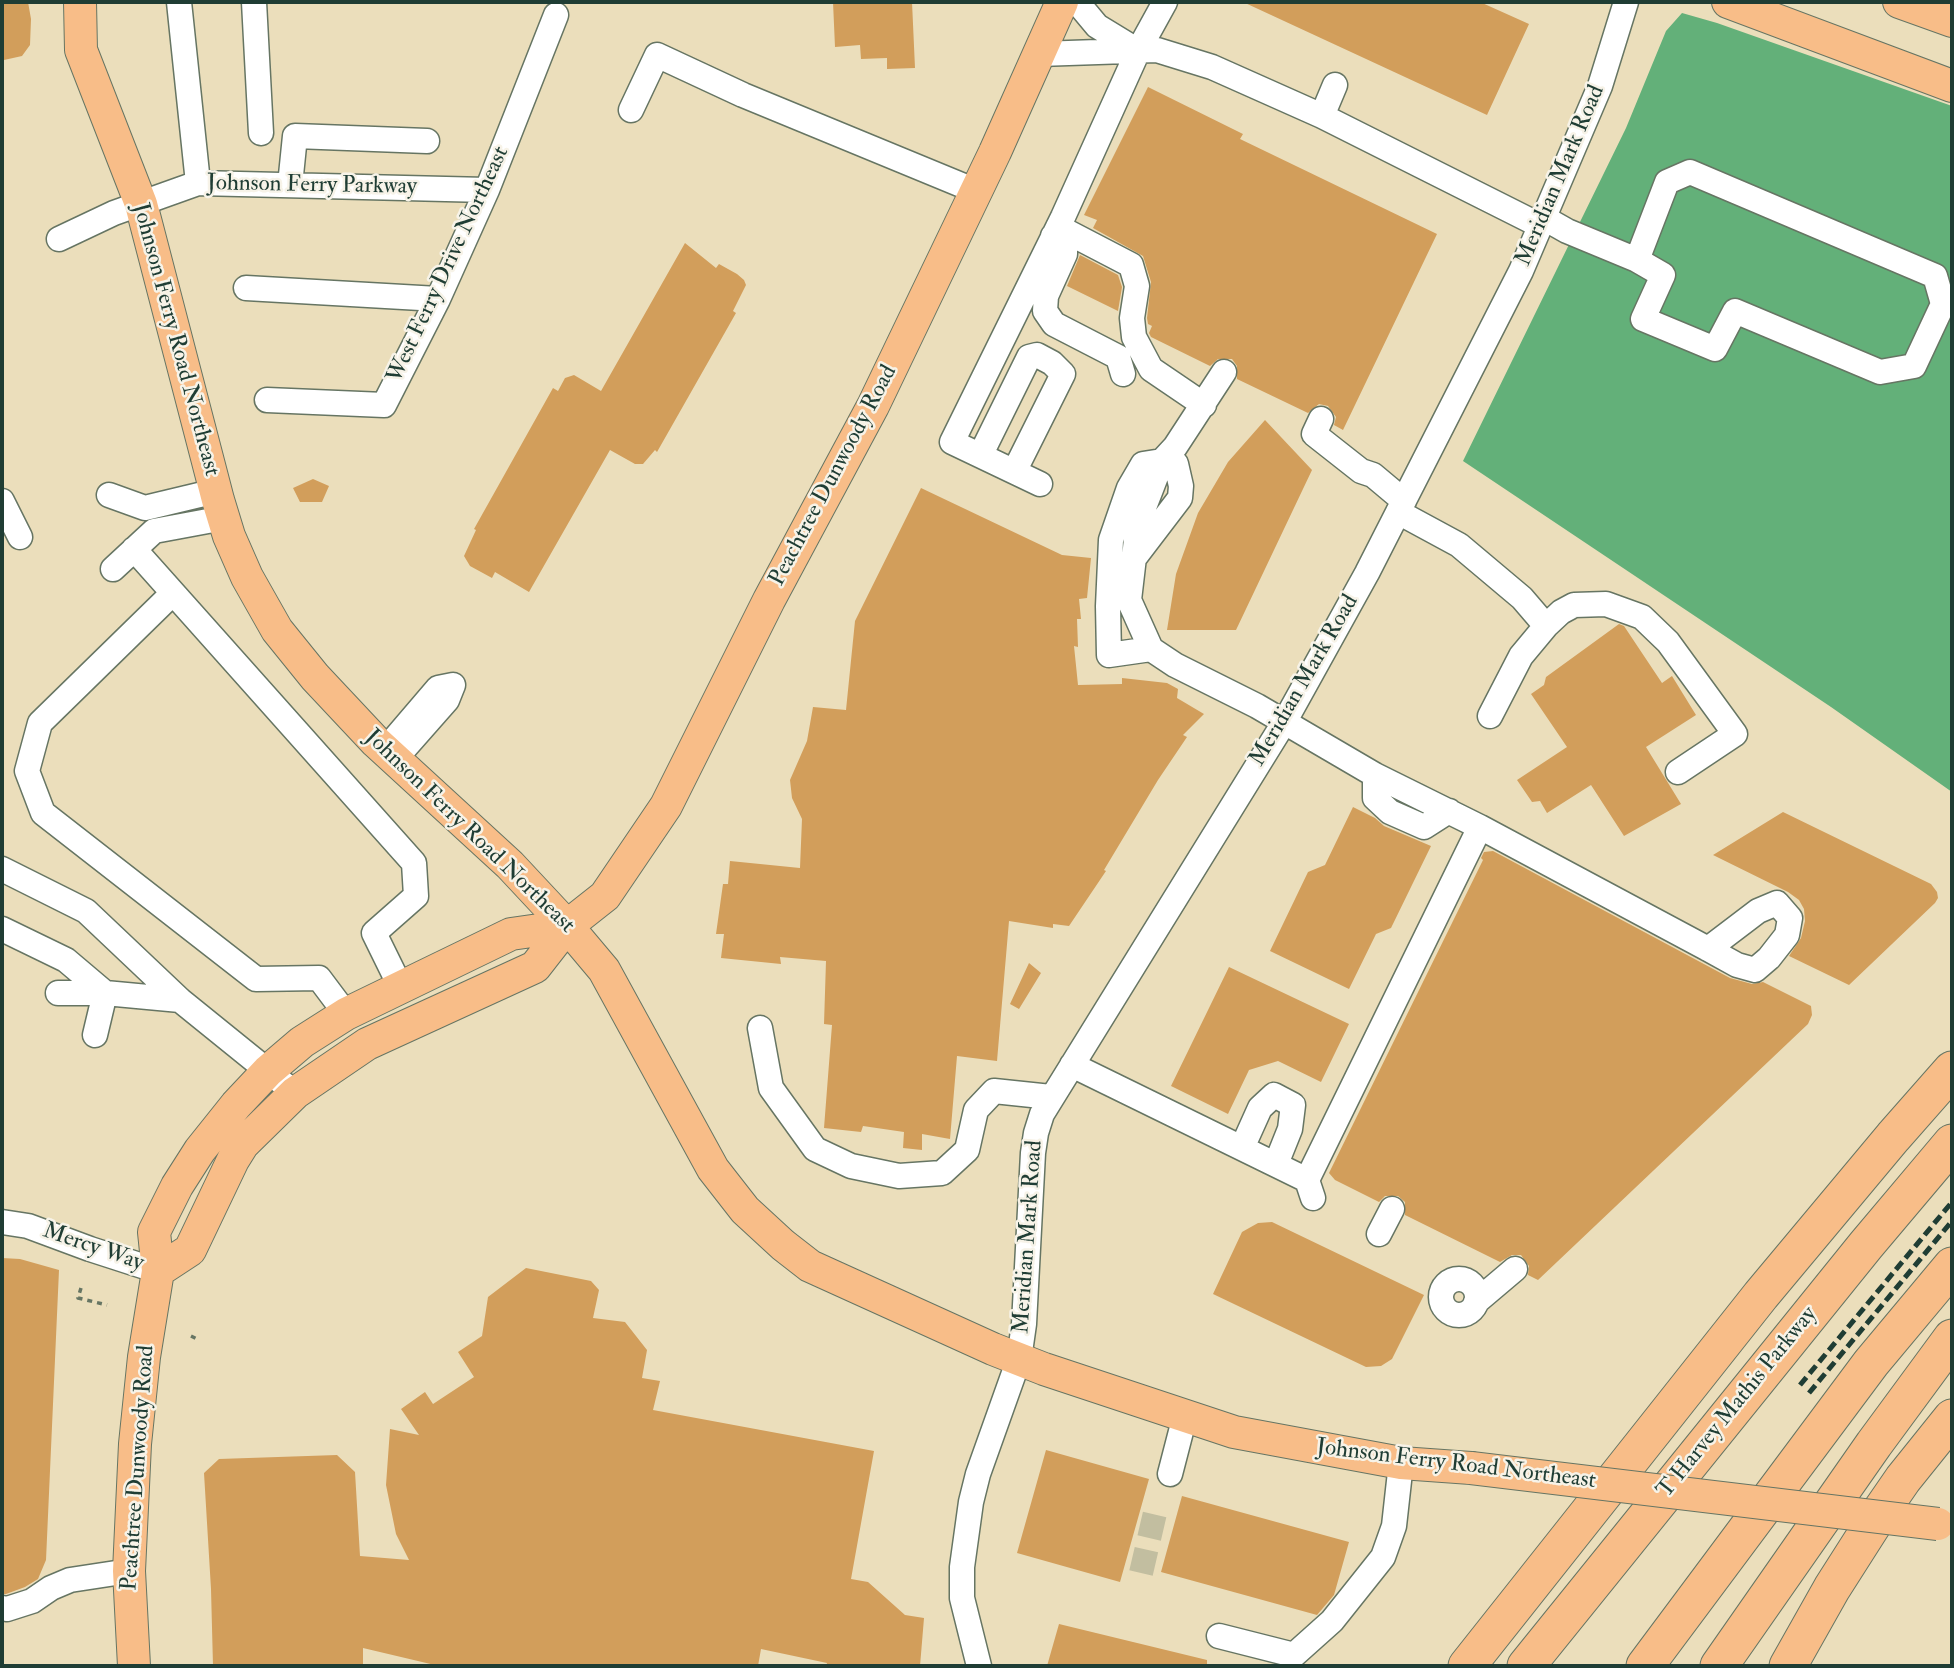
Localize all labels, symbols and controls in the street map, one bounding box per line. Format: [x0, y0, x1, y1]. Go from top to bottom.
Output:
street label: Meridian Mark Road [1510, 81, 1612, 271]
street label: West Ferry Drive Northeast [382, 142, 516, 388]
street label: Johnson Ferry Parkway [207, 170, 417, 202]
street label: Johnson Ferry Road Northeast [125, 200, 225, 480]
street label: Peachtree Dunwoody Road [764, 361, 904, 591]
street label: Meridian Mark Road [1245, 590, 1365, 772]
street label: Johnson Ferry Road Northeast [358, 724, 580, 940]
street label: Meridian Mark Road [1008, 1139, 1050, 1335]
street label: Mercy Way [39, 1218, 147, 1278]
street label: T Harvey Mathis Parkway [1652, 1302, 1824, 1504]
street label: Peachtree Dunwoody Road [117, 1344, 161, 1592]
street label: Johnson Ferry Road Northeast [1315, 1434, 1597, 1496]

